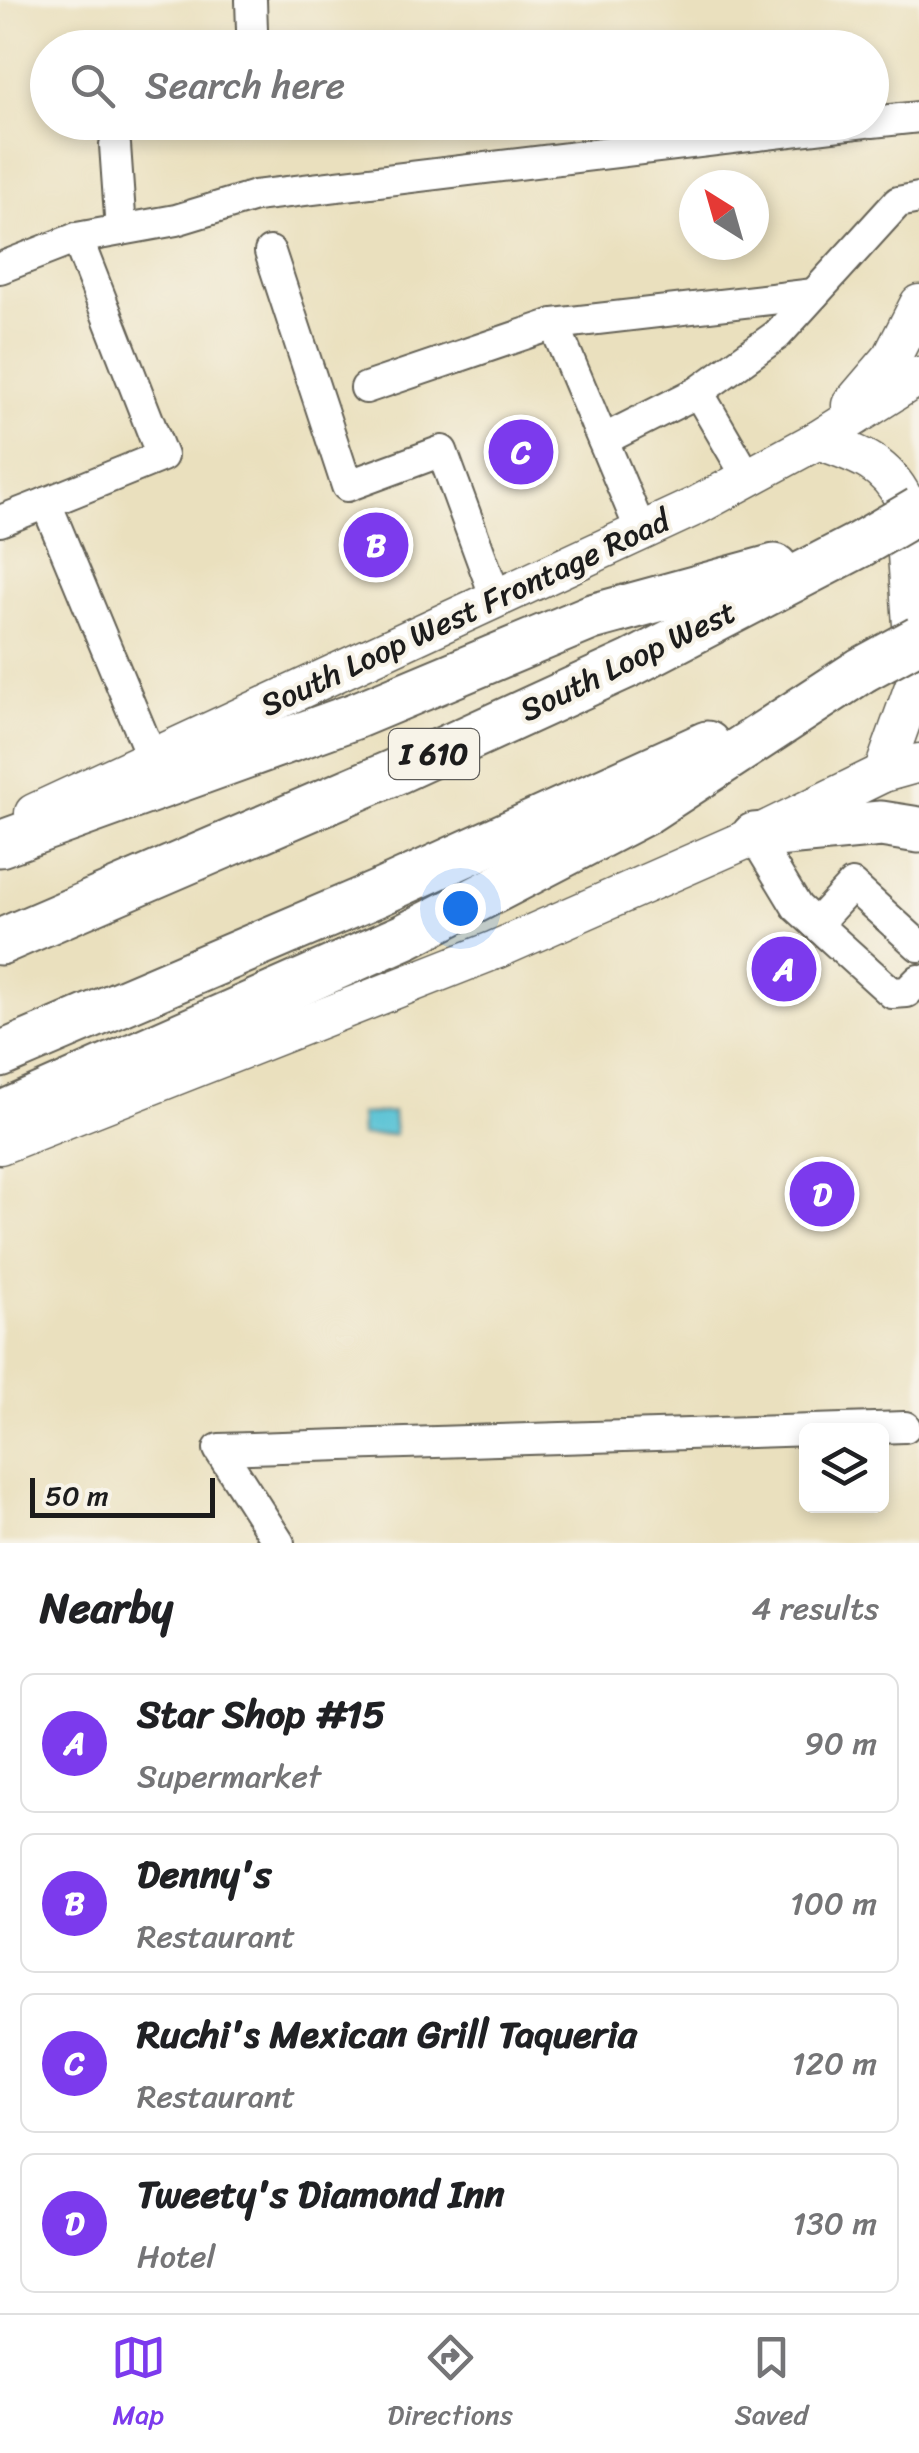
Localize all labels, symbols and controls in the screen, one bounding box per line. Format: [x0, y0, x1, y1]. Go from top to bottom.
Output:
search box [30, 30, 889, 140]
text: Search here [145, 52, 345, 119]
icon: search [65, 58, 120, 113]
north arrow [679, 170, 769, 260]
pin: C [488, 414, 554, 490]
street label: South Loop West Frontage Road [255, 502, 675, 724]
pin: B [344, 508, 408, 582]
street label: South Loop West [514, 592, 742, 730]
road number: I 610 [389, 729, 479, 779]
your location [435, 883, 486, 934]
pin: A [752, 932, 816, 1006]
pin: D [790, 1156, 854, 1232]
map controls [799, 1423, 889, 1513]
button: layers [799, 1423, 889, 1513]
text: 50 m [45, 1471, 109, 1520]
scale bar [30, 1473, 215, 1518]
text: Nearby [40, 1571, 173, 1645]
text: 4 results [751, 1580, 879, 1637]
text: Star Shop #15 [137, 1681, 386, 1748]
text: A [64, 1715, 85, 1772]
text: 90 m [804, 1715, 877, 1772]
text: Supermarket [137, 1748, 321, 1805]
text: Denny's [137, 1841, 271, 1908]
text: B [64, 1875, 85, 1932]
text: 100 m [790, 1875, 877, 1932]
text: Restaurant [137, 1908, 295, 1965]
text: Ruchi's Mexican Grill Taqueria [137, 2001, 637, 2068]
text: C [65, 2035, 84, 2092]
text: 120 m [792, 2035, 877, 2092]
text: Restaurant [137, 2068, 295, 2125]
text: Tweety's Diamond Inn [137, 2161, 505, 2228]
text: D [65, 2195, 84, 2252]
text: 130 m [793, 2195, 877, 2252]
text: Hotel [137, 2228, 215, 2285]
tab: Map [111, 2330, 166, 2439]
tab: Directions [387, 2330, 513, 2439]
tab: Saved [734, 2330, 808, 2439]

